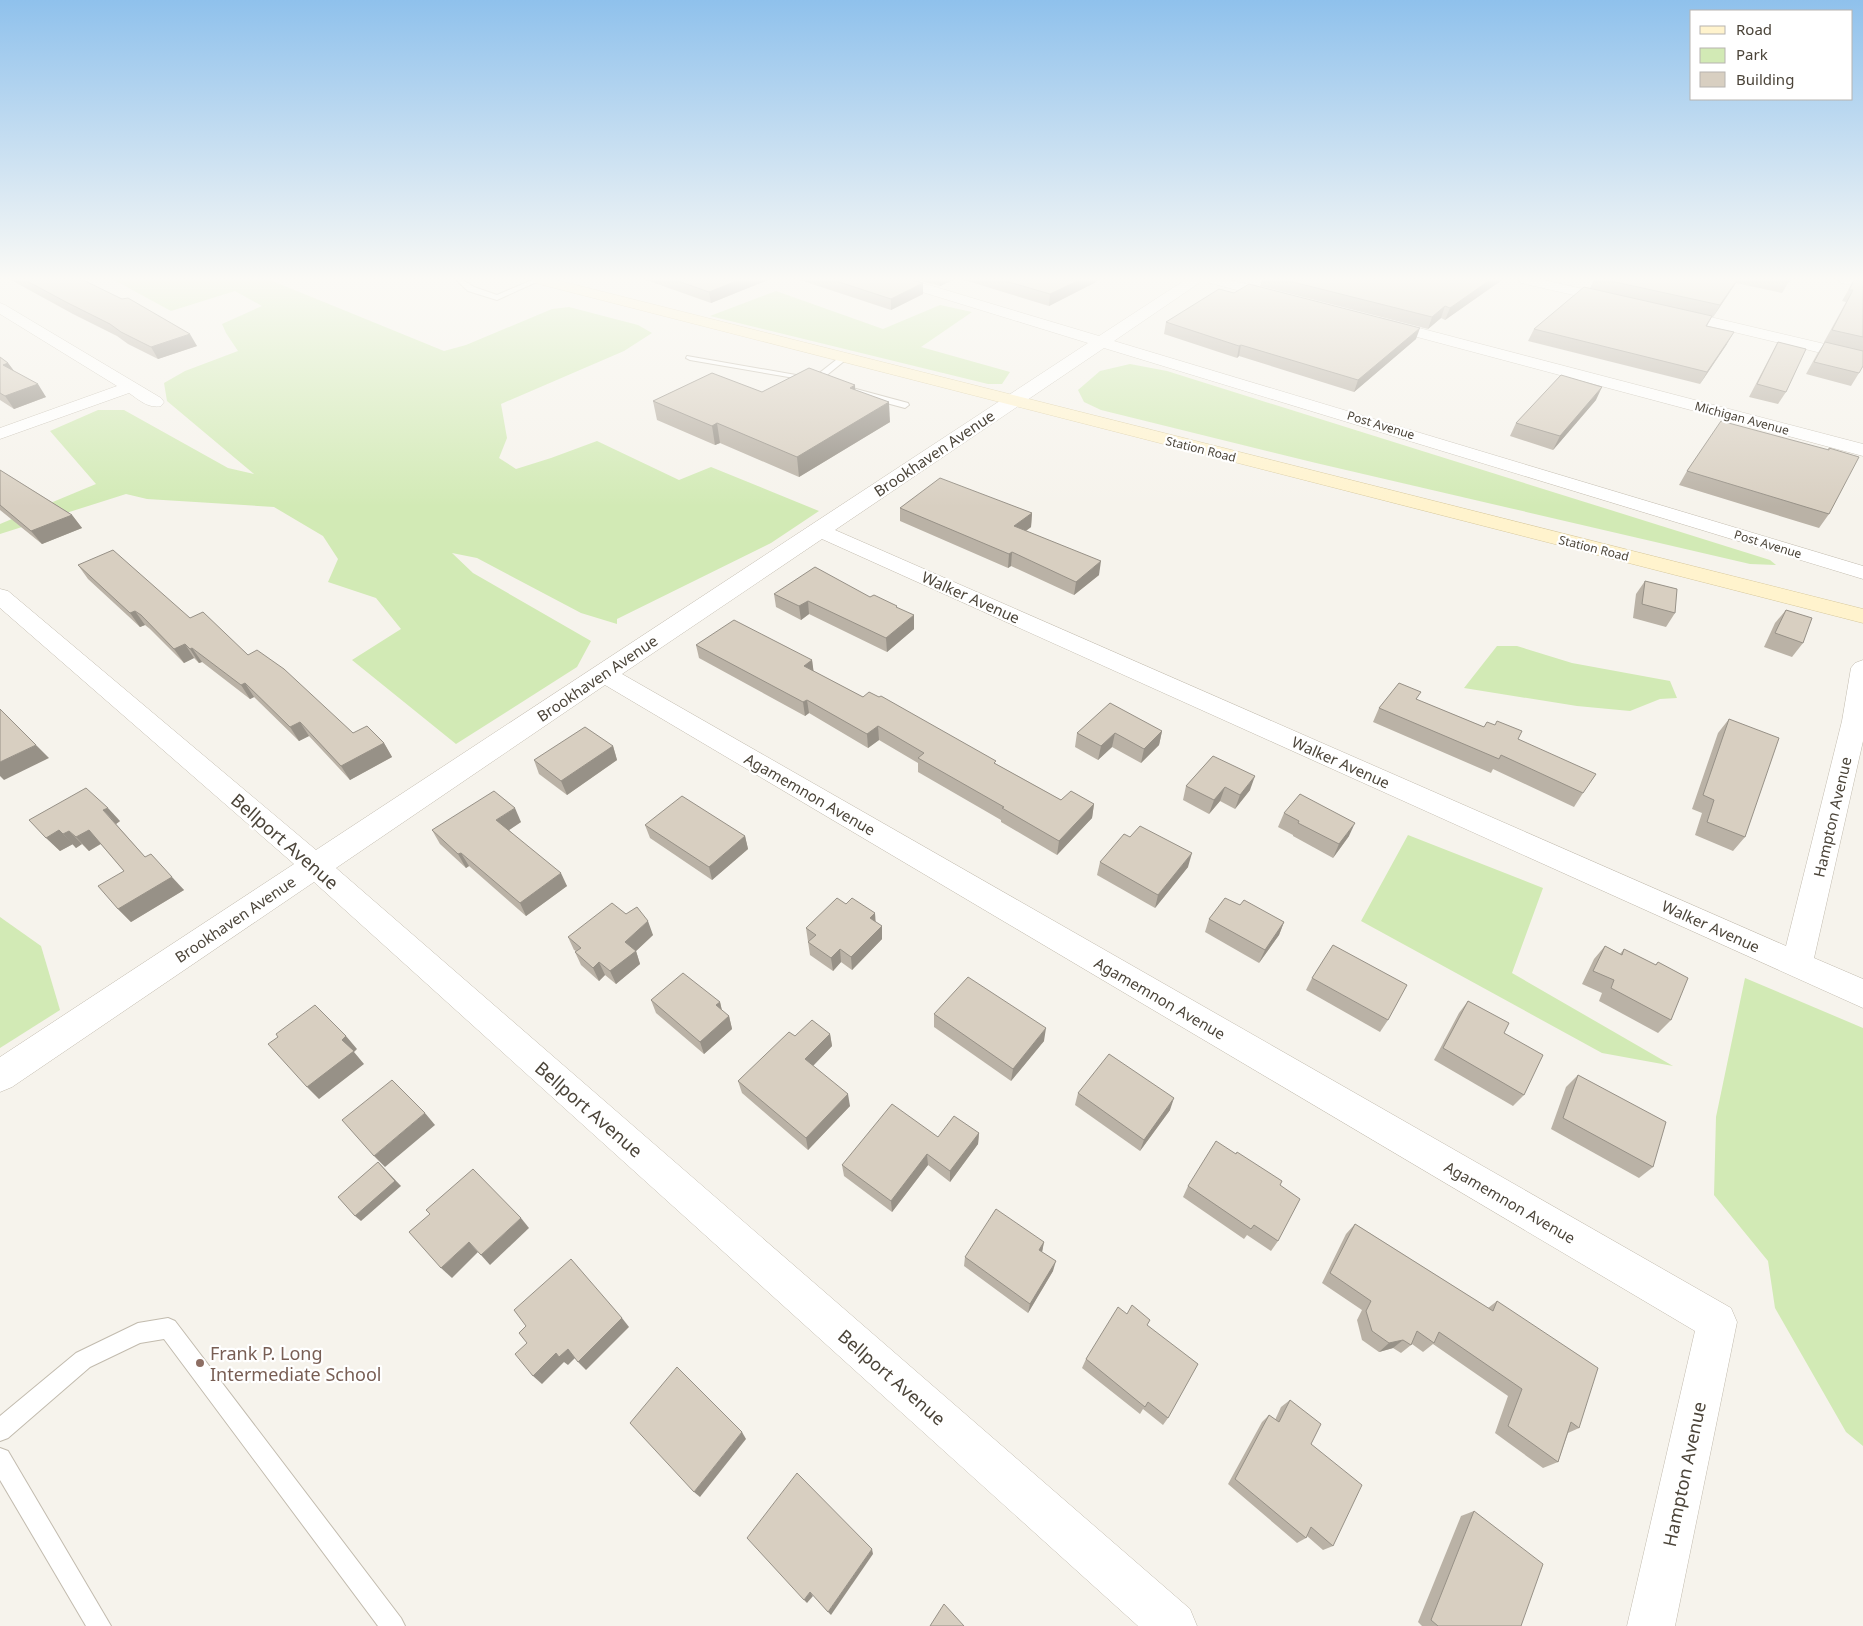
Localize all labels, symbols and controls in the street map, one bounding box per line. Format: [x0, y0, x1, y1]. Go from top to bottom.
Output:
legend [1690, 10, 1853, 100]
text: Road [1736, 19, 1772, 39]
text: Park [1736, 44, 1768, 64]
text: Building [1736, 69, 1794, 89]
street label: Michigan Avenue [1693, 397, 1791, 439]
street label: Brookhaven Avenue [870, 405, 998, 501]
street label: Post Avenue [1345, 407, 1417, 443]
street label: Station Road [1164, 432, 1238, 466]
street label: Post Avenue [1732, 526, 1804, 562]
street label: Station Road [1557, 531, 1631, 565]
street label: Walker Avenue [919, 566, 1023, 628]
street label: Brookhaven Avenue [533, 630, 661, 726]
street label: Walker Avenue [1289, 731, 1393, 793]
street label: Agamemnon Avenue [741, 748, 879, 840]
street label: Hampton Avenue [1808, 755, 1856, 879]
street label: Bellport Avenue [226, 788, 344, 894]
street label: Brookhaven Avenue [171, 871, 299, 967]
street label: Walker Avenue [1659, 895, 1763, 957]
street label: Agamemnon Avenue [1091, 952, 1229, 1044]
street label: Bellport Avenue [530, 1056, 648, 1162]
street label: Agamemnon Avenue [1441, 1156, 1579, 1248]
street label: Bellport Avenue [833, 1324, 951, 1430]
place label: Frank P. Long Intermediate School [210, 1341, 382, 1386]
marker: Frank P. Long Intermediate School [194, 1357, 206, 1369]
street label: Hampton Avenue [1657, 1399, 1711, 1549]

